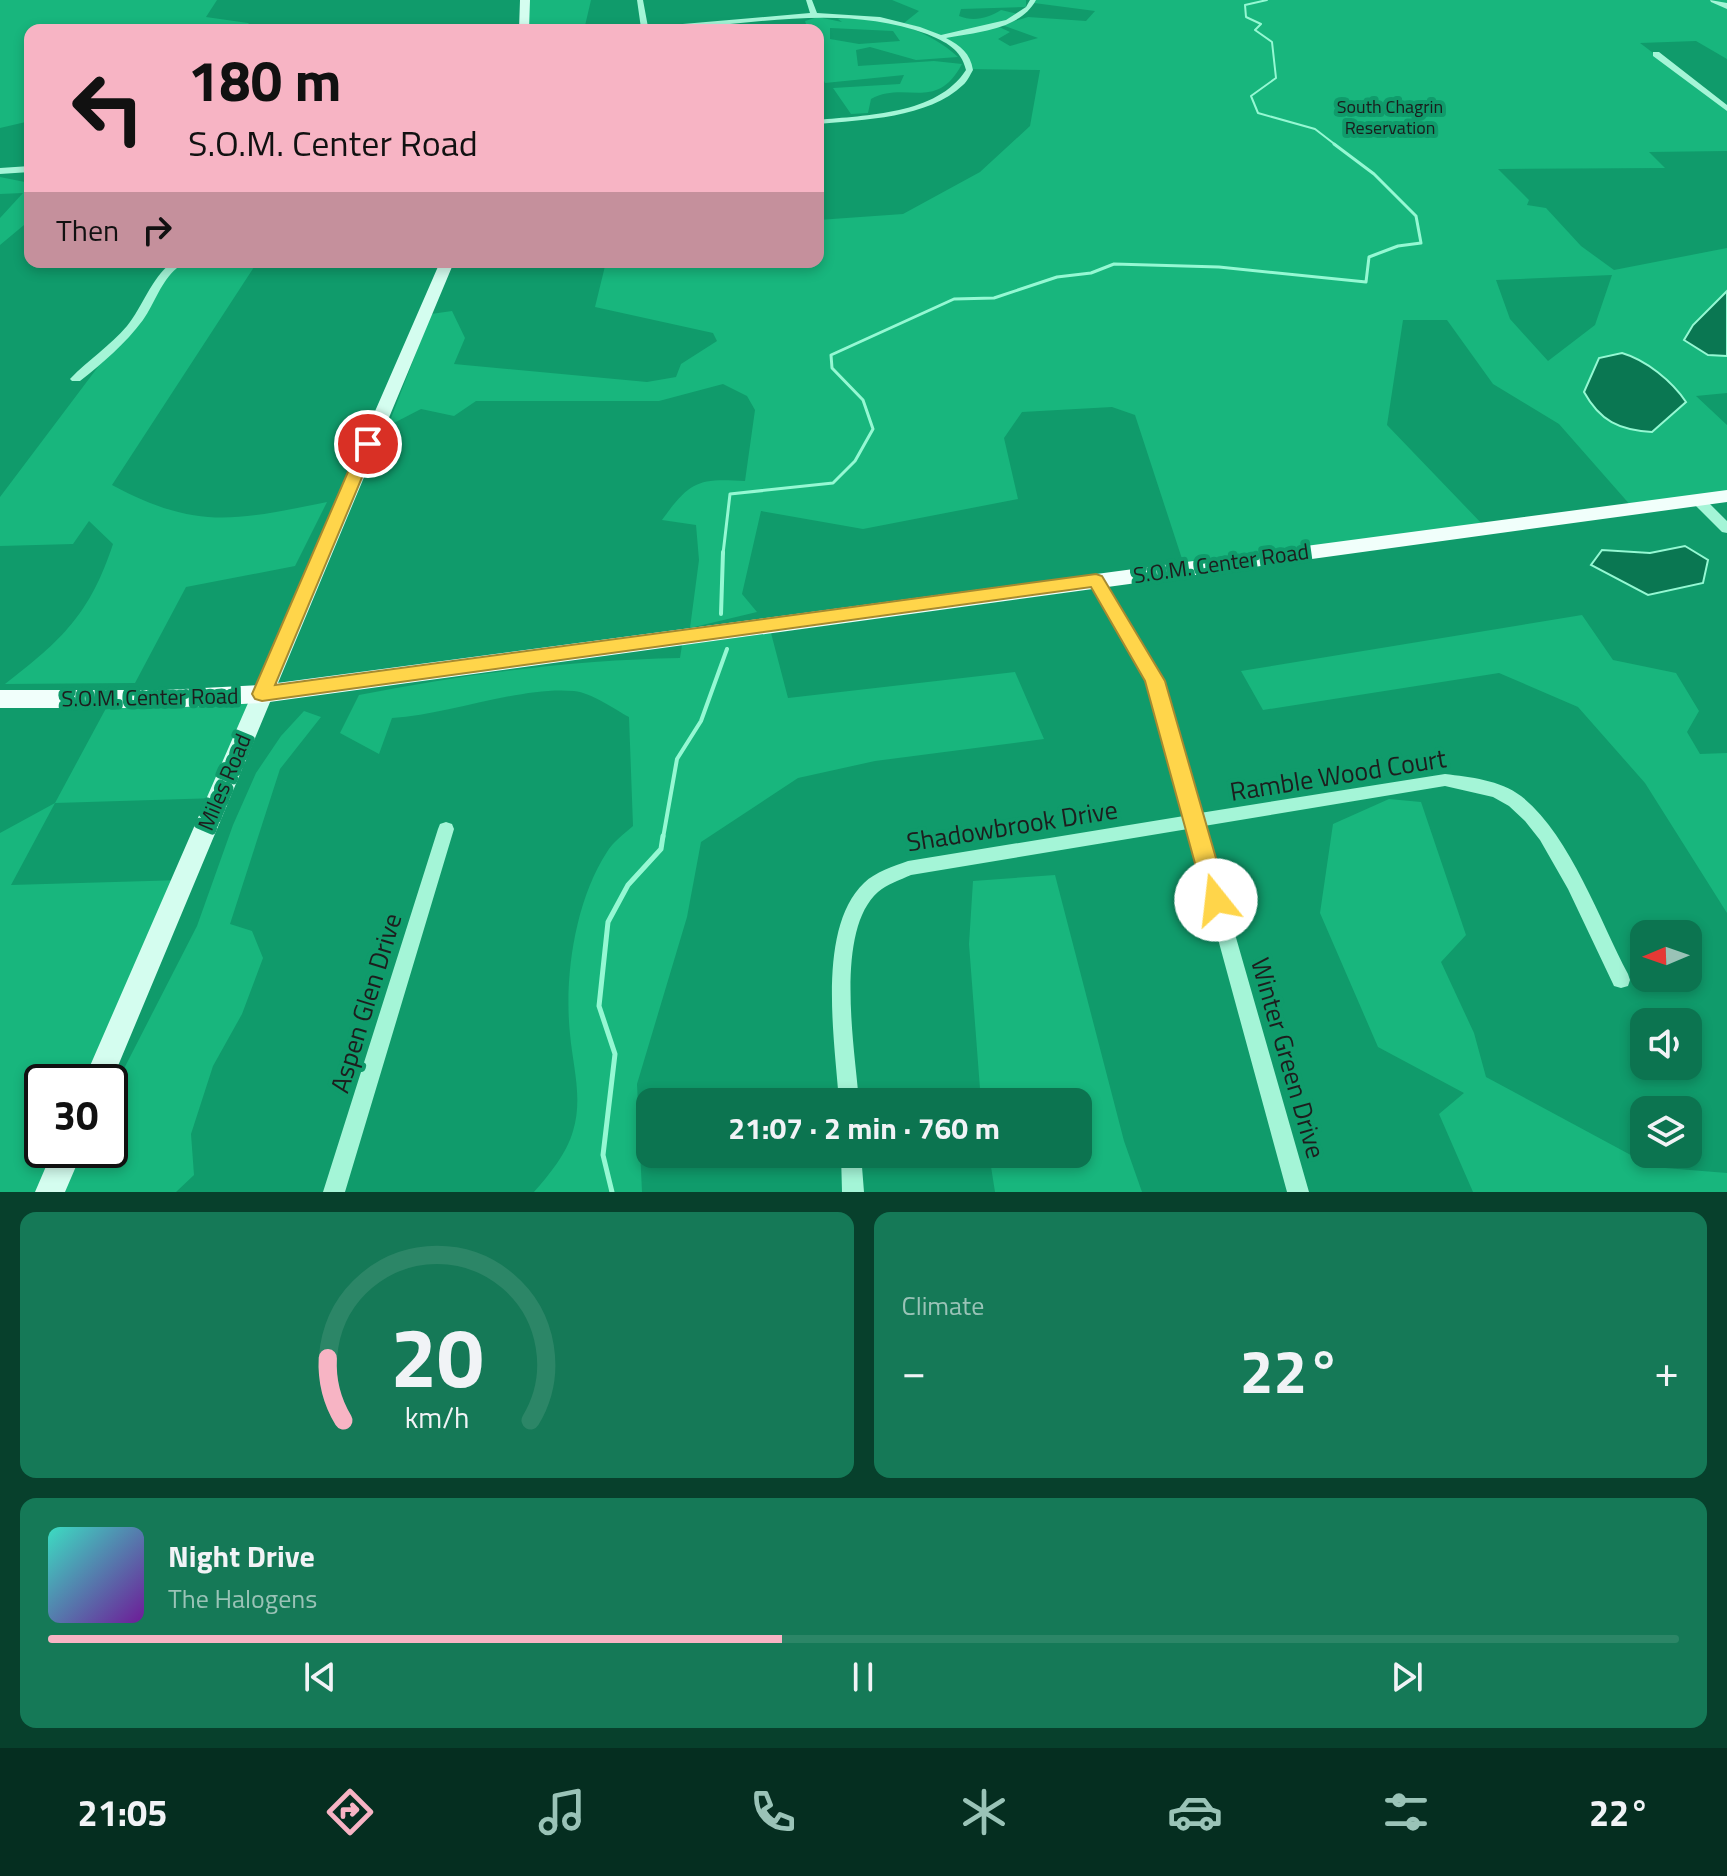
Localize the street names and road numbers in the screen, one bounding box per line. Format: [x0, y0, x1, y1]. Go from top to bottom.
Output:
street label: S.O.M. Center Road [1131, 534, 1311, 592]
street label: S.O.M. Center Road [61, 678, 239, 716]
street label: Miles Road [188, 728, 260, 836]
street label: Ramble Wood Court [1227, 738, 1449, 811]
street label: Shadowbrook Drive [904, 790, 1120, 861]
street label: Aspen Glen Drive [320, 908, 411, 1097]
street label: Winter Green Drive [1241, 953, 1336, 1163]

